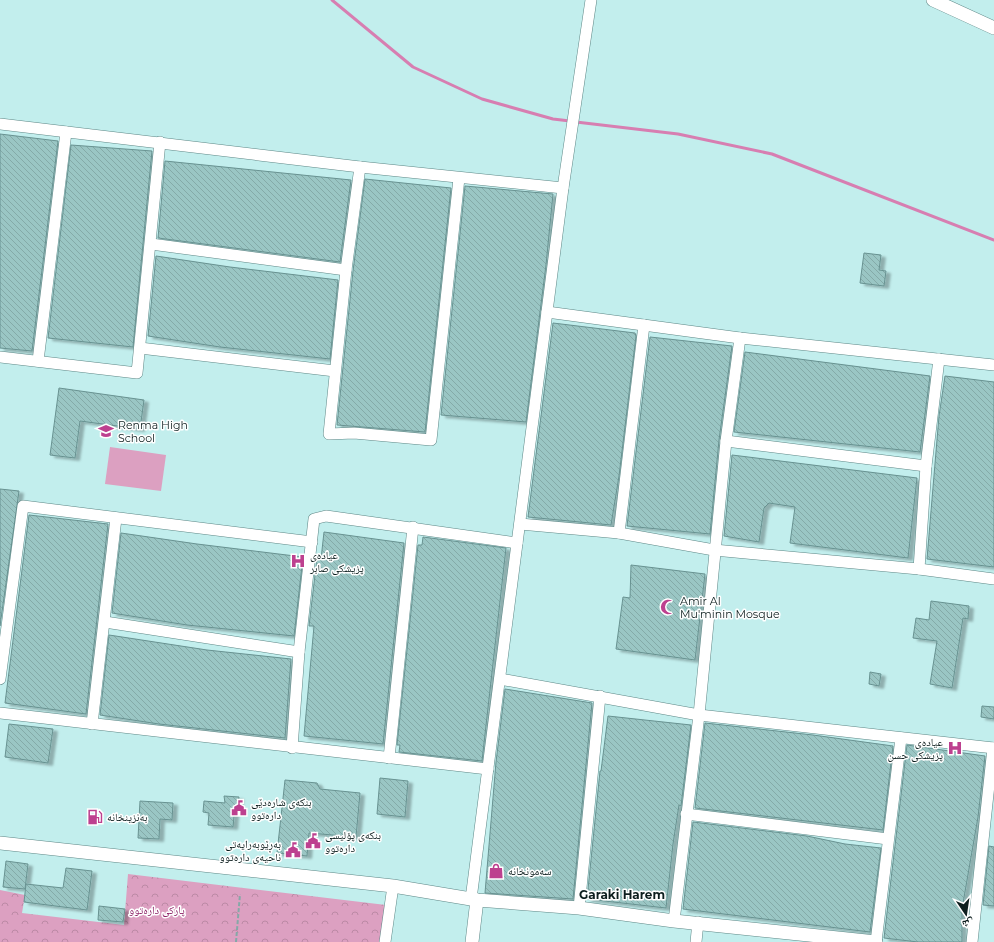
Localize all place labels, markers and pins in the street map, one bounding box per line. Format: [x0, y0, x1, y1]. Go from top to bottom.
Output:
place label: Renma High School [118, 418, 188, 445]
school or university icon: Renma High School [97, 422, 115, 440]
place label: عیادەی پزیشکی صابر [309, 548, 364, 575]
hospital icon: عیادەی پزیشکی صابر [289, 552, 307, 570]
place label: Amir Al Mu'minin Mosque [680, 594, 780, 621]
mosque icon: Amir Al Mu'minin Mosque [659, 598, 677, 616]
place label: عیادەی پزیشکی حسن [888, 735, 943, 762]
hospital icon: عیادەی پزیشکی حسن [946, 739, 964, 757]
place label: بنکەی شارەدێی دارەتوو [251, 795, 312, 822]
public building icon: بنکەی شارەدێی دارەتوو [230, 799, 248, 817]
fuel station icon: بەنزینخانە [86, 808, 104, 826]
place label: بەنزینخانە [107, 810, 148, 824]
place label: بنکەی پۆلیسی دارەتوو [325, 828, 381, 855]
public building icon: بنکەی پۆلیسی دارەتوو [304, 832, 322, 850]
place label: بەڕێوبەرایەتی ناحیەی دارەتوو [220, 837, 281, 864]
public building icon: بەڕێوبەرایەتی ناحیەی دارەتوو [284, 841, 302, 859]
shop icon: سەمونخانە [487, 862, 505, 880]
place label: سەمونخانە [508, 864, 552, 878]

